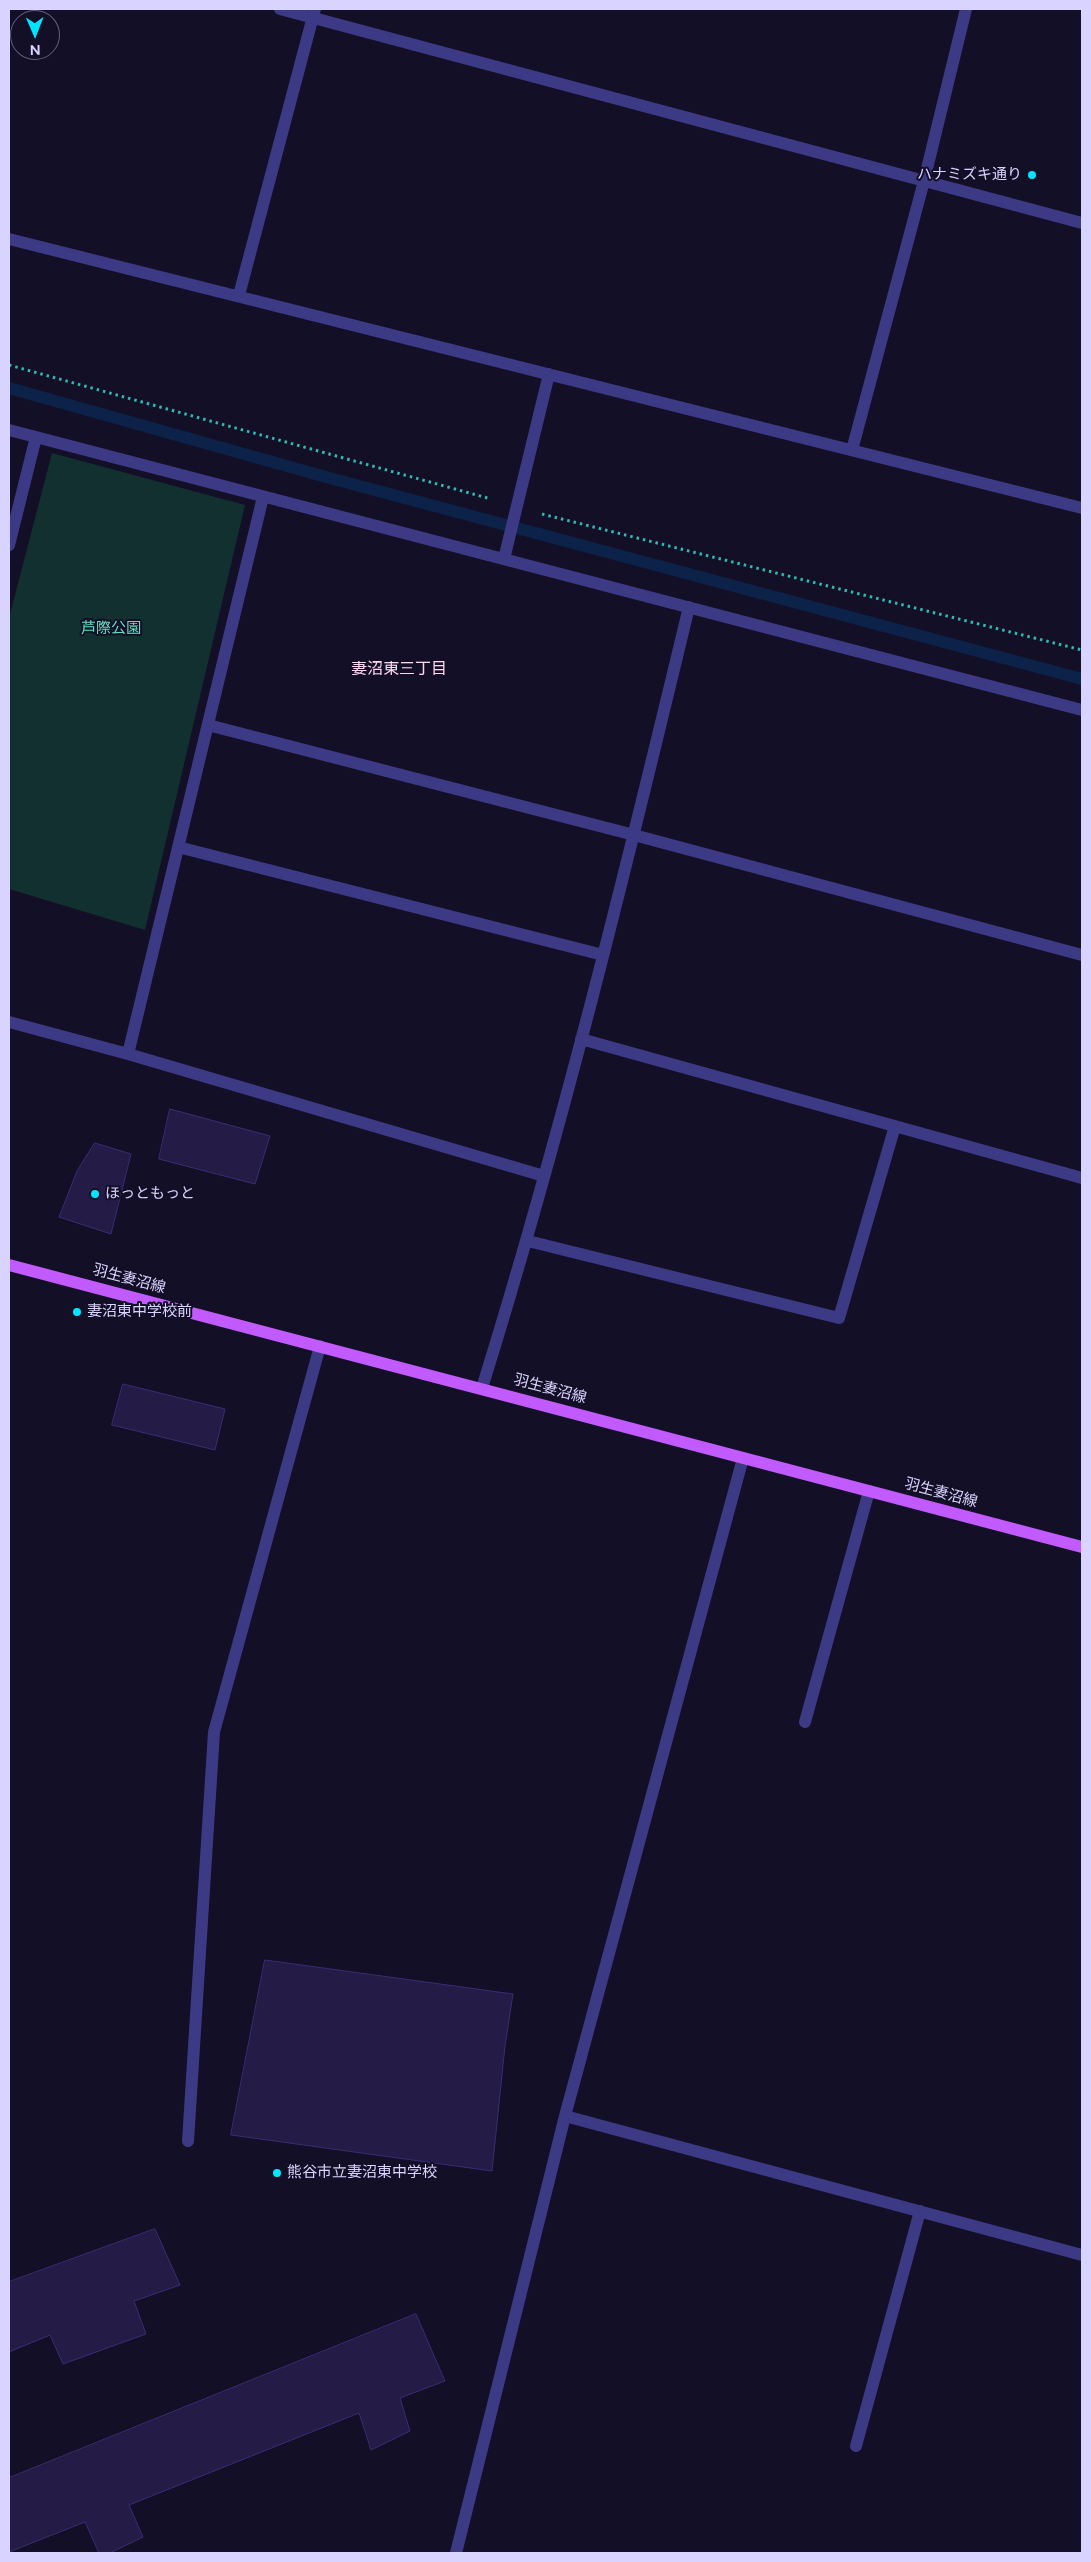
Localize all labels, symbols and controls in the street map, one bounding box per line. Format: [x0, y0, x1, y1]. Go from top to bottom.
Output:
north arrow [10, 10, 60, 60]
text: N [30, 41, 41, 58]
place label: ハナミズキ通り [917, 166, 1022, 184]
marker: ハナミズキ通り [1026, 169, 1038, 181]
park label: 芦際公園 [81, 620, 141, 638]
district label: 妻沼東三丁目 [351, 659, 447, 679]
place label: ほっともっと [105, 1185, 195, 1203]
marker: ほっともっと [89, 1188, 101, 1200]
street label: 羽生妻沼線 [90, 1261, 168, 1297]
place label: 妻沼東中学校前 [87, 1303, 192, 1321]
marker: 妻沼東中学校前 [71, 1306, 83, 1318]
street label: 羽生妻沼線 [511, 1371, 589, 1407]
street label: 羽生妻沼線 [902, 1475, 980, 1511]
place label: 熊谷市立妻沼東中学校 [287, 2164, 437, 2182]
marker: 熊谷市立妻沼東中学校 [271, 2167, 283, 2179]

